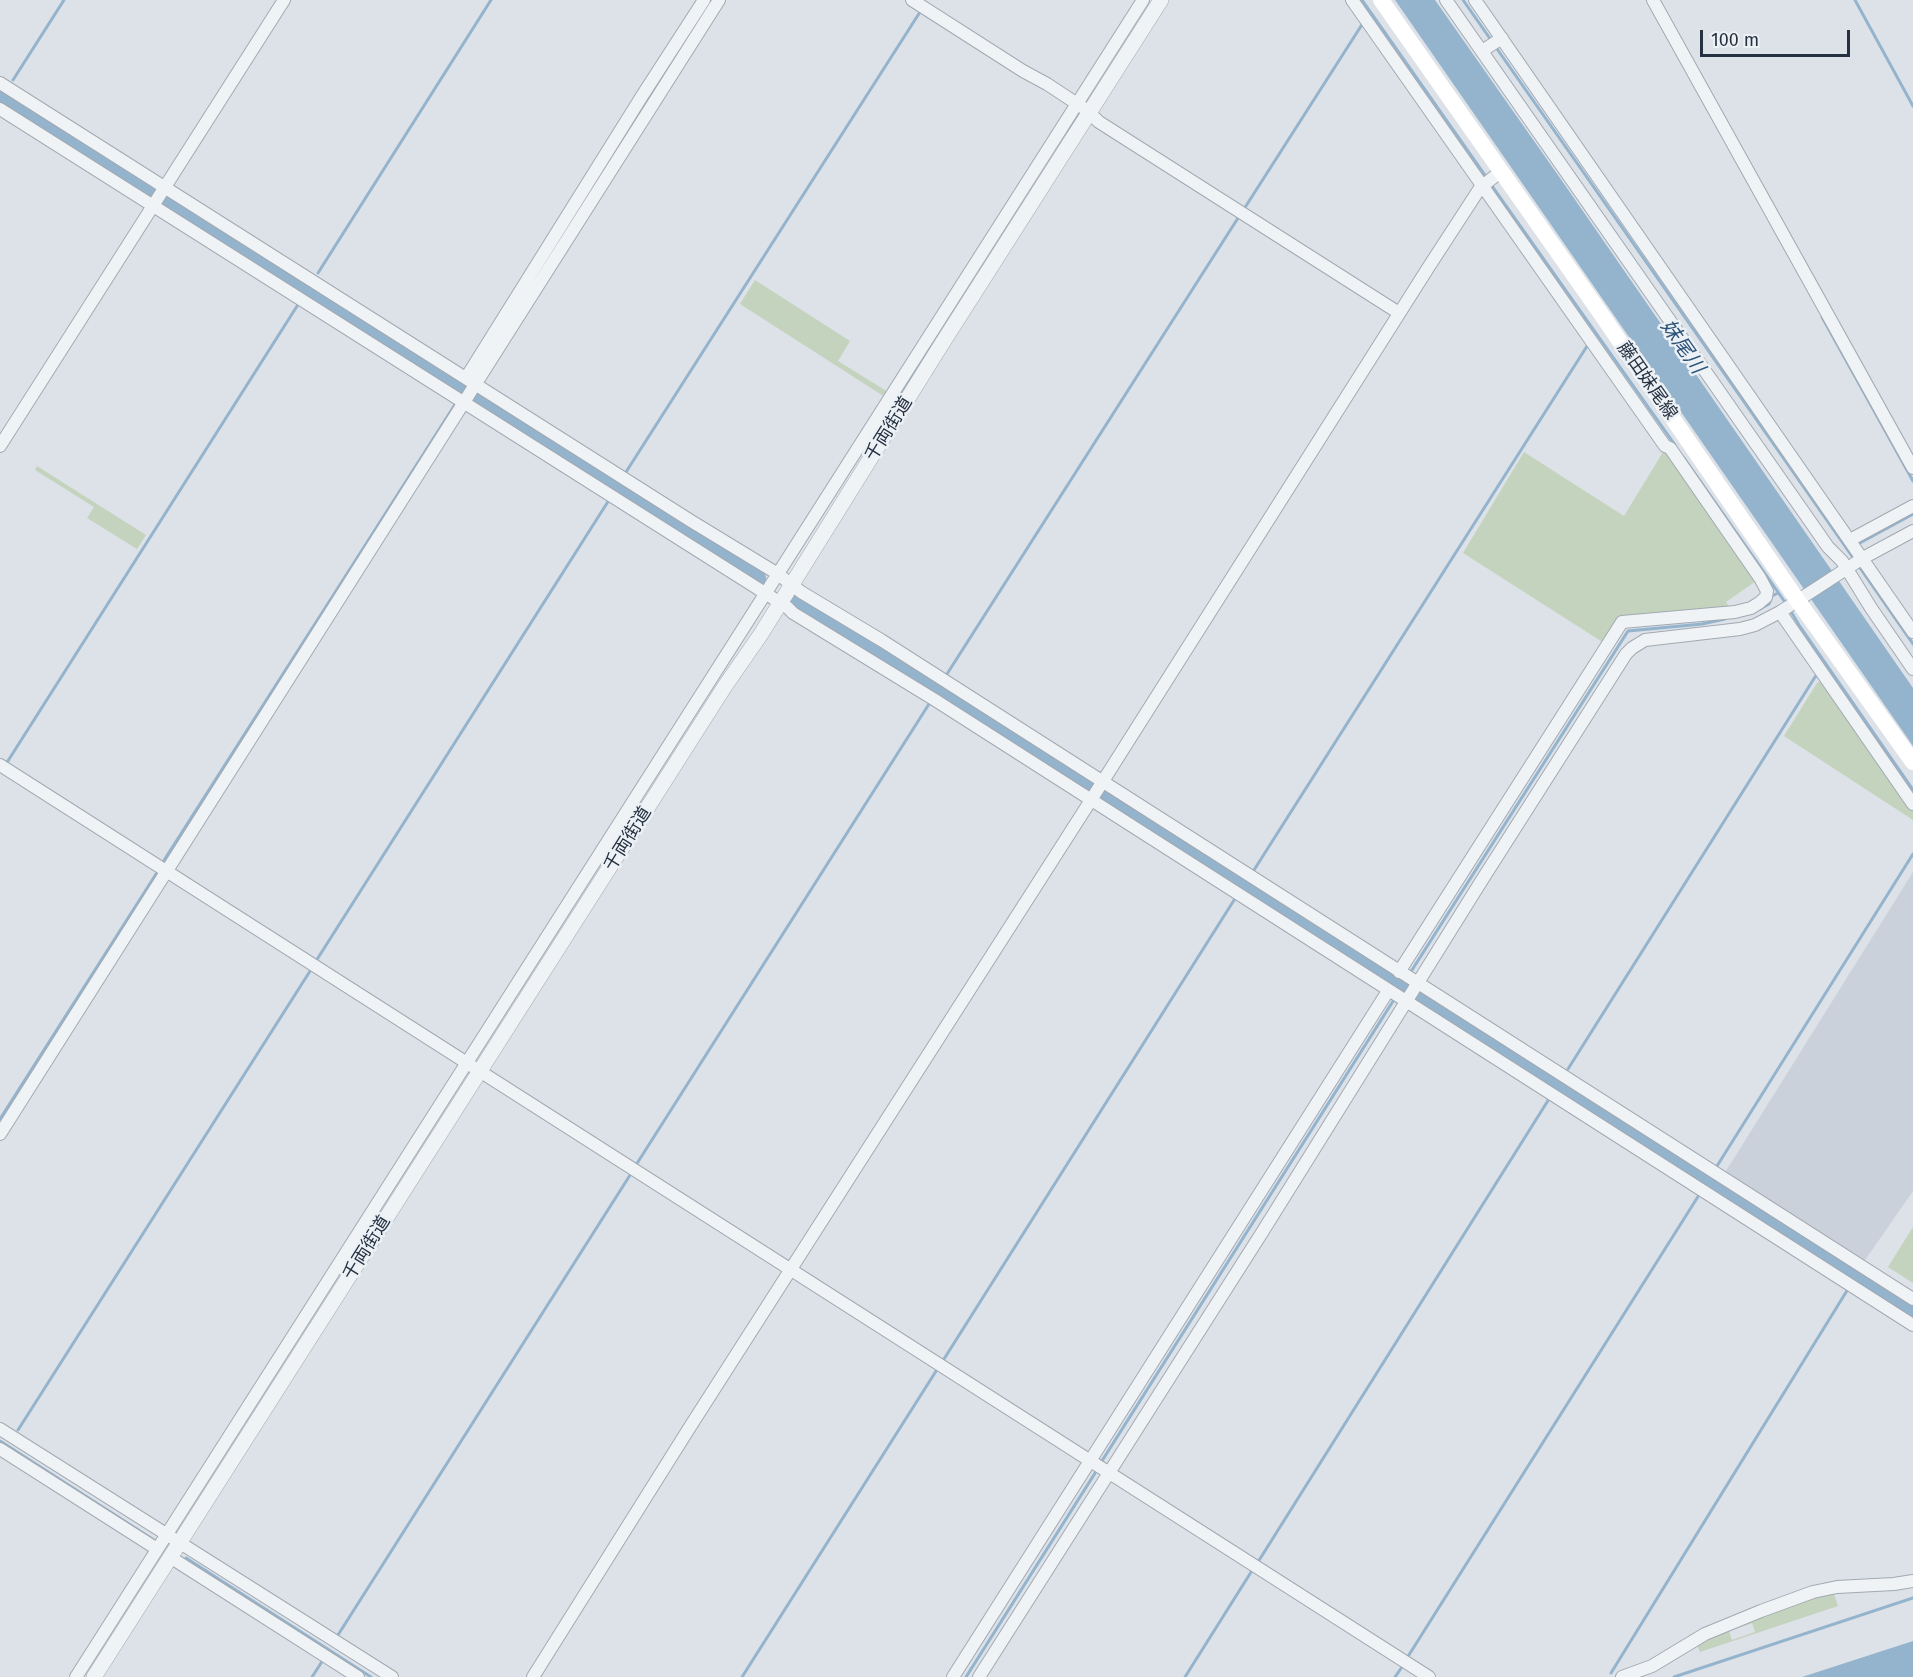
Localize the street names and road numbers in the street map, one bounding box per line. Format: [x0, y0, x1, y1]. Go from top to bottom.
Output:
street label: 藤田妹尾線 [1612, 338, 1682, 424]
street label: 千両街道 [861, 393, 917, 465]
street label: 千両街道 [600, 803, 656, 875]
street label: 千両街道 [339, 1212, 395, 1284]

